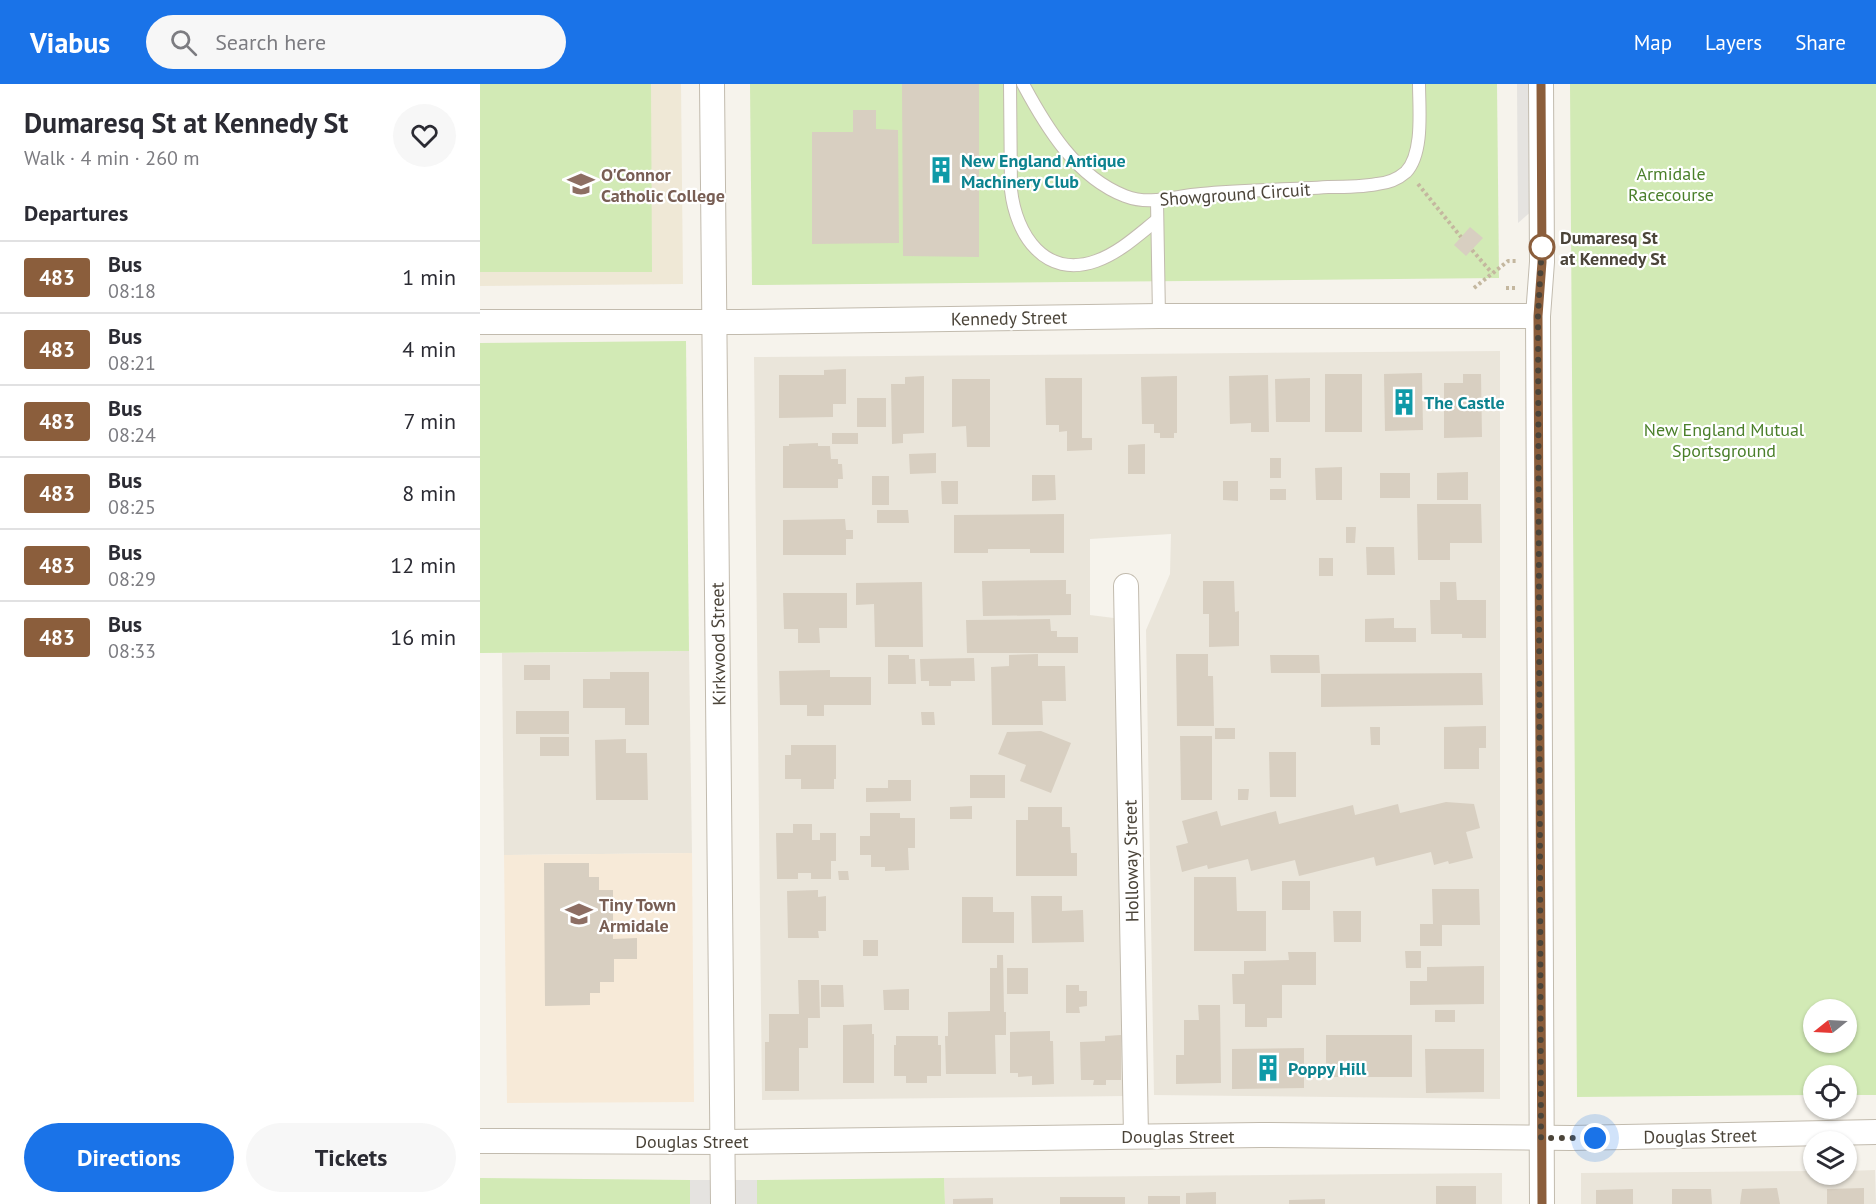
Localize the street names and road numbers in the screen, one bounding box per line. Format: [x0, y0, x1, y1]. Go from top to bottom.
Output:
street label: Showground Circuit [1159, 177, 1311, 211]
street label: Kennedy Street [951, 305, 1067, 331]
street label: Kirkwood Street [705, 582, 731, 706]
street label: Holloway Street [1118, 800, 1144, 922]
street label: Douglas Street [1643, 1124, 1757, 1148]
street label: Douglas Street [1121, 1125, 1235, 1148]
street label: Douglas Street [635, 1130, 749, 1153]

